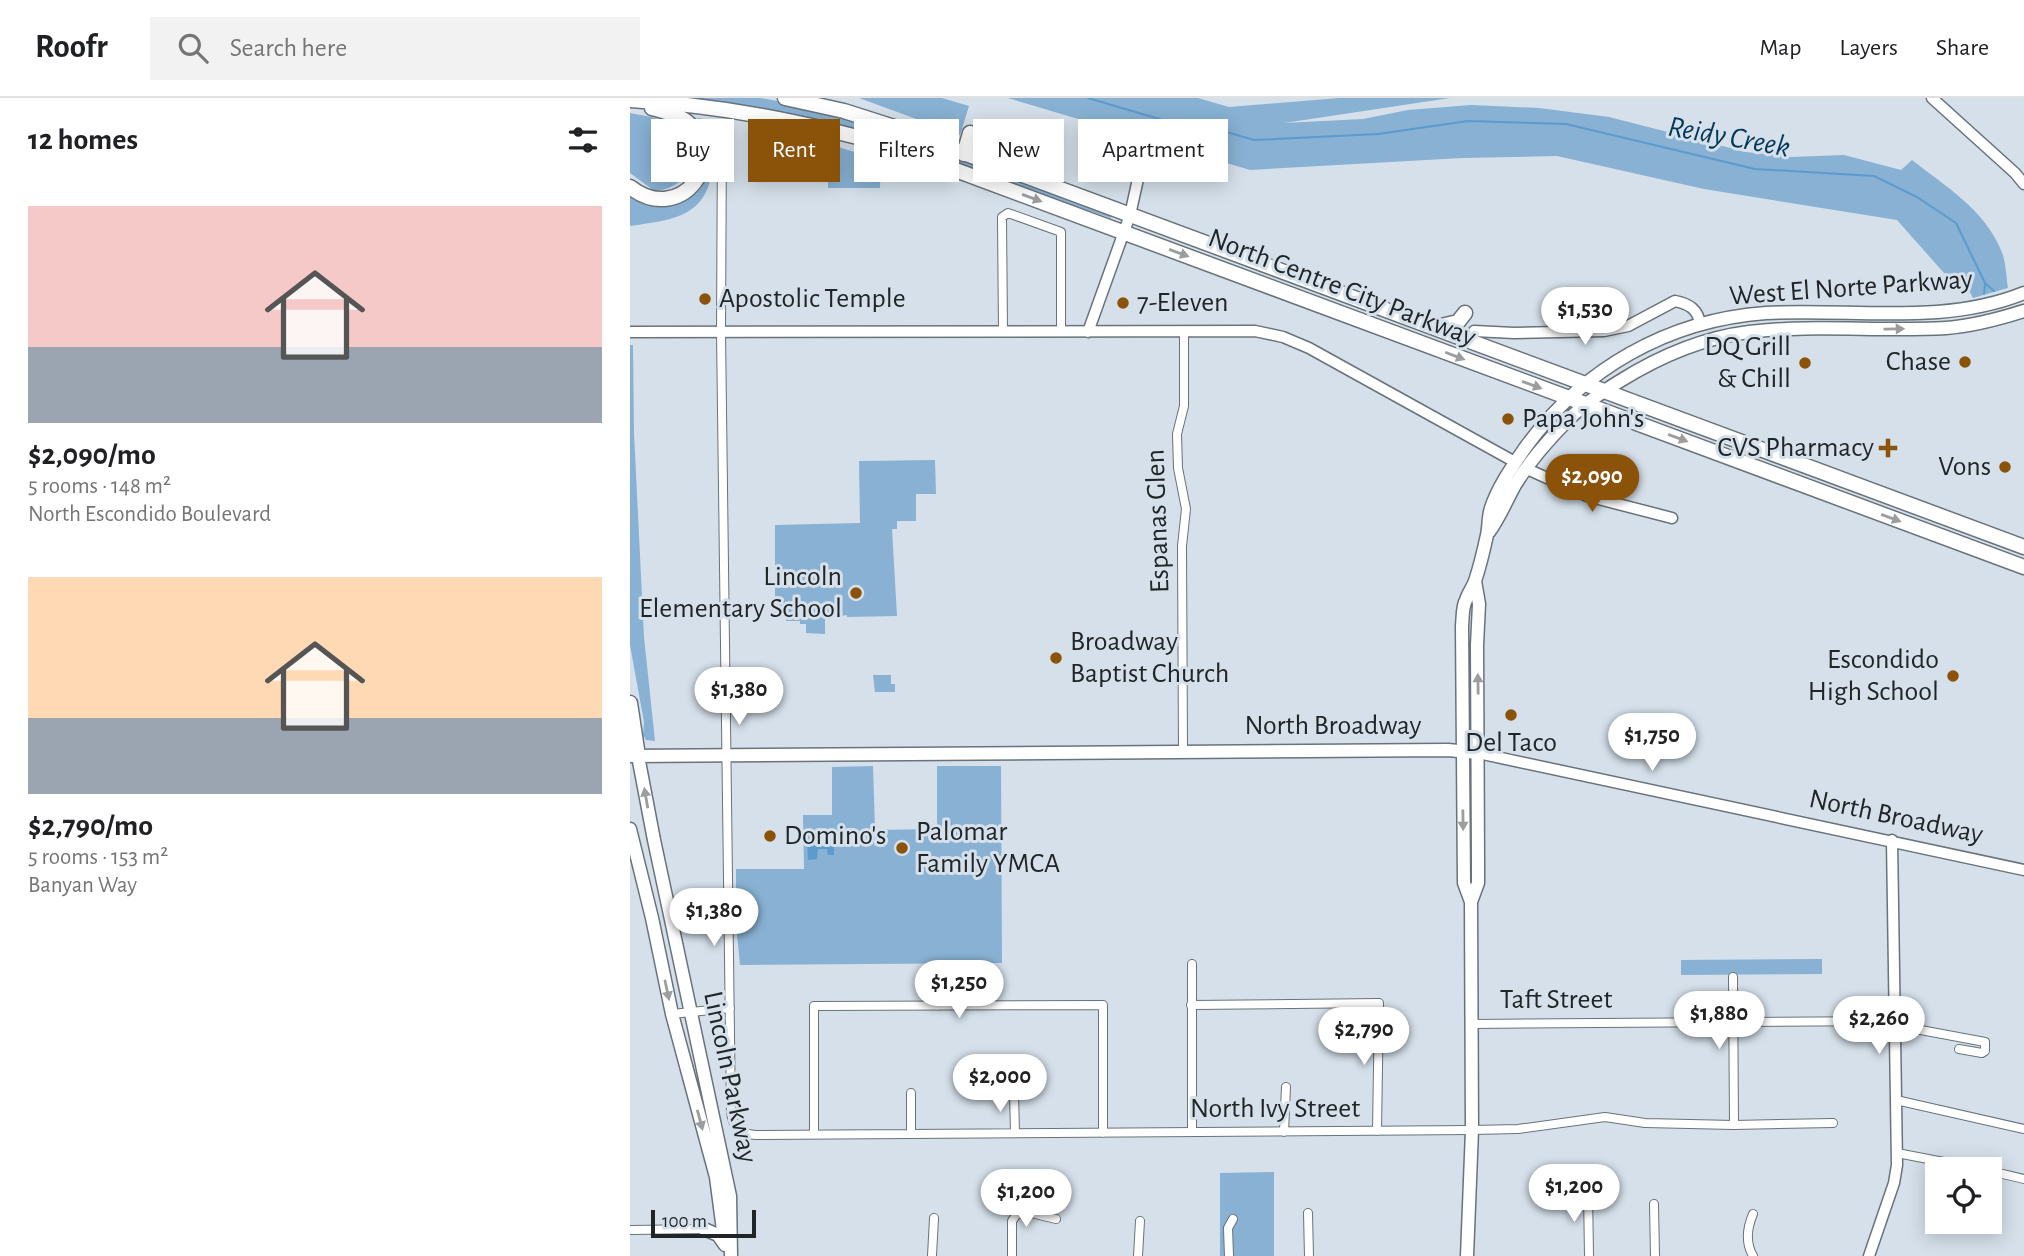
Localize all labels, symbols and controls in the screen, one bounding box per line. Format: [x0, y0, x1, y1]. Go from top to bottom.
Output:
search box [150, 17, 640, 80]
icon: search [174, 29, 212, 67]
text: Roofr [35, 31, 108, 64]
text: Search here [230, 35, 347, 61]
text: Map [1759, 36, 1801, 60]
text: Layers [1839, 36, 1898, 60]
text: Share [1936, 36, 1989, 60]
water label: Reidy Creek [1666, 112, 1792, 162]
chip: Buy [651, 119, 734, 182]
chip: Rent [748, 119, 840, 182]
chip: Filters [854, 119, 959, 182]
chip: New [973, 119, 1064, 182]
chip: Apartment [1078, 119, 1228, 182]
icon: filters [564, 121, 602, 159]
text: 12 homes [28, 125, 138, 155]
one-way arrow [1021, 193, 1042, 204]
street label: North Centre City Parkway [1204, 224, 1480, 352]
one-way arrow [1168, 248, 1189, 259]
icon: home [252, 252, 378, 378]
street label: West El Norte Parkway [1728, 266, 1974, 310]
place label: Apostolic Temple [719, 285, 906, 313]
pin: $1,530 [1528, 288, 1642, 347]
place label: 7-Eleven [1137, 289, 1229, 317]
marker: Apostolic Temple [697, 291, 713, 307]
marker: 7-Eleven [1115, 295, 1131, 311]
text: $1,530 [1557, 298, 1613, 321]
one-way arrow [1884, 323, 1906, 335]
place label: DQ Grill & Chill [1705, 333, 1791, 393]
place label: Chase [1886, 348, 1951, 376]
one-way arrow [1444, 351, 1465, 362]
marker: Chase [1957, 354, 1973, 370]
marker: DQ Grill & Chill [1797, 355, 1813, 371]
one-way arrow [1521, 379, 1542, 390]
place label: Papa John's [1522, 405, 1644, 433]
marker: Papa John's [1500, 411, 1516, 427]
one-way arrow [1667, 433, 1688, 444]
place label: CVS Pharmacy [1717, 434, 1874, 462]
text: $2,090/mo [28, 440, 156, 470]
marker: CVS Pharmacy [1880, 440, 1896, 456]
street label: Espanas Glen [1141, 449, 1175, 593]
place label: Vons [1938, 453, 1991, 481]
pin: $2,090 [1535, 454, 1649, 514]
marker: Vons [1997, 459, 2013, 475]
text: $2,090 [1561, 465, 1623, 488]
text: 5 rooms · 148 m² [28, 475, 171, 498]
text: North Escondido Boulevard [28, 503, 271, 526]
one-way arrow [1880, 513, 1901, 524]
place label: Lincoln Elementary School [639, 563, 842, 623]
marker: Lincoln Elementary School [848, 585, 864, 601]
icon: home [252, 623, 378, 749]
place label: Broadway Baptist Church [1070, 628, 1229, 688]
place label: Escondido High School [1808, 646, 1939, 706]
marker: Broadway Baptist Church [1048, 650, 1064, 666]
pin: $1,380 [682, 668, 796, 727]
marker: Escondido High School [1945, 668, 1961, 684]
one-way arrow [1472, 673, 1484, 695]
text: $1,380 [710, 678, 768, 701]
marker: Del Taco [1503, 707, 1519, 723]
street label: North Broadway [1244, 712, 1422, 740]
pin: $1,750 [1595, 714, 1709, 773]
text: $1,750 [1624, 724, 1680, 747]
place label: Del Taco [1465, 729, 1557, 757]
street label: North Broadway [1807, 785, 1986, 849]
one-way arrow [640, 787, 651, 809]
one-way arrow [1458, 809, 1469, 831]
text: $2,790/mo [28, 811, 153, 841]
place label: Palomar Family YMCA [916, 818, 1060, 878]
place label: Domino's [784, 822, 886, 850]
marker: Domino's [762, 828, 778, 844]
marker: Palomar Family YMCA [894, 840, 910, 856]
text: 5 rooms · 153 m² [28, 846, 168, 869]
text: Banyan Way [28, 874, 137, 897]
pin: $1,380 [657, 888, 771, 948]
text: $1,380 [685, 899, 743, 922]
pin: $1,250 [902, 960, 1016, 1020]
text: $1,250 [931, 971, 987, 994]
one-way arrow [661, 979, 672, 1001]
street label: Taft Street [1500, 986, 1612, 1014]
street label: Lincoln Parkway [698, 989, 762, 1165]
pin: $1,880 [1662, 992, 1776, 1051]
pin: $2,260 [1822, 996, 1936, 1056]
text: $1,880 [1690, 1002, 1748, 1025]
pin: $2,790 [1307, 1007, 1421, 1067]
text: $2,260 [1849, 1007, 1909, 1030]
text: $2,790 [1334, 1018, 1394, 1041]
pin: $2,000 [943, 1054, 1057, 1114]
text: $2,000 [969, 1065, 1031, 1088]
street label: North Ivy Street [1190, 1095, 1360, 1123]
one-way arrow [696, 1110, 706, 1131]
map controls [1925, 1157, 2002, 1234]
button: locate [1925, 1157, 2002, 1234]
pin: $1,200 [1517, 1164, 1631, 1224]
pin: $1,200 [969, 1170, 1083, 1229]
text: $1,200 [1545, 1175, 1603, 1198]
text: $1,200 [997, 1180, 1055, 1203]
scale bar [651, 1207, 756, 1239]
text: 100 m [662, 1212, 707, 1231]

